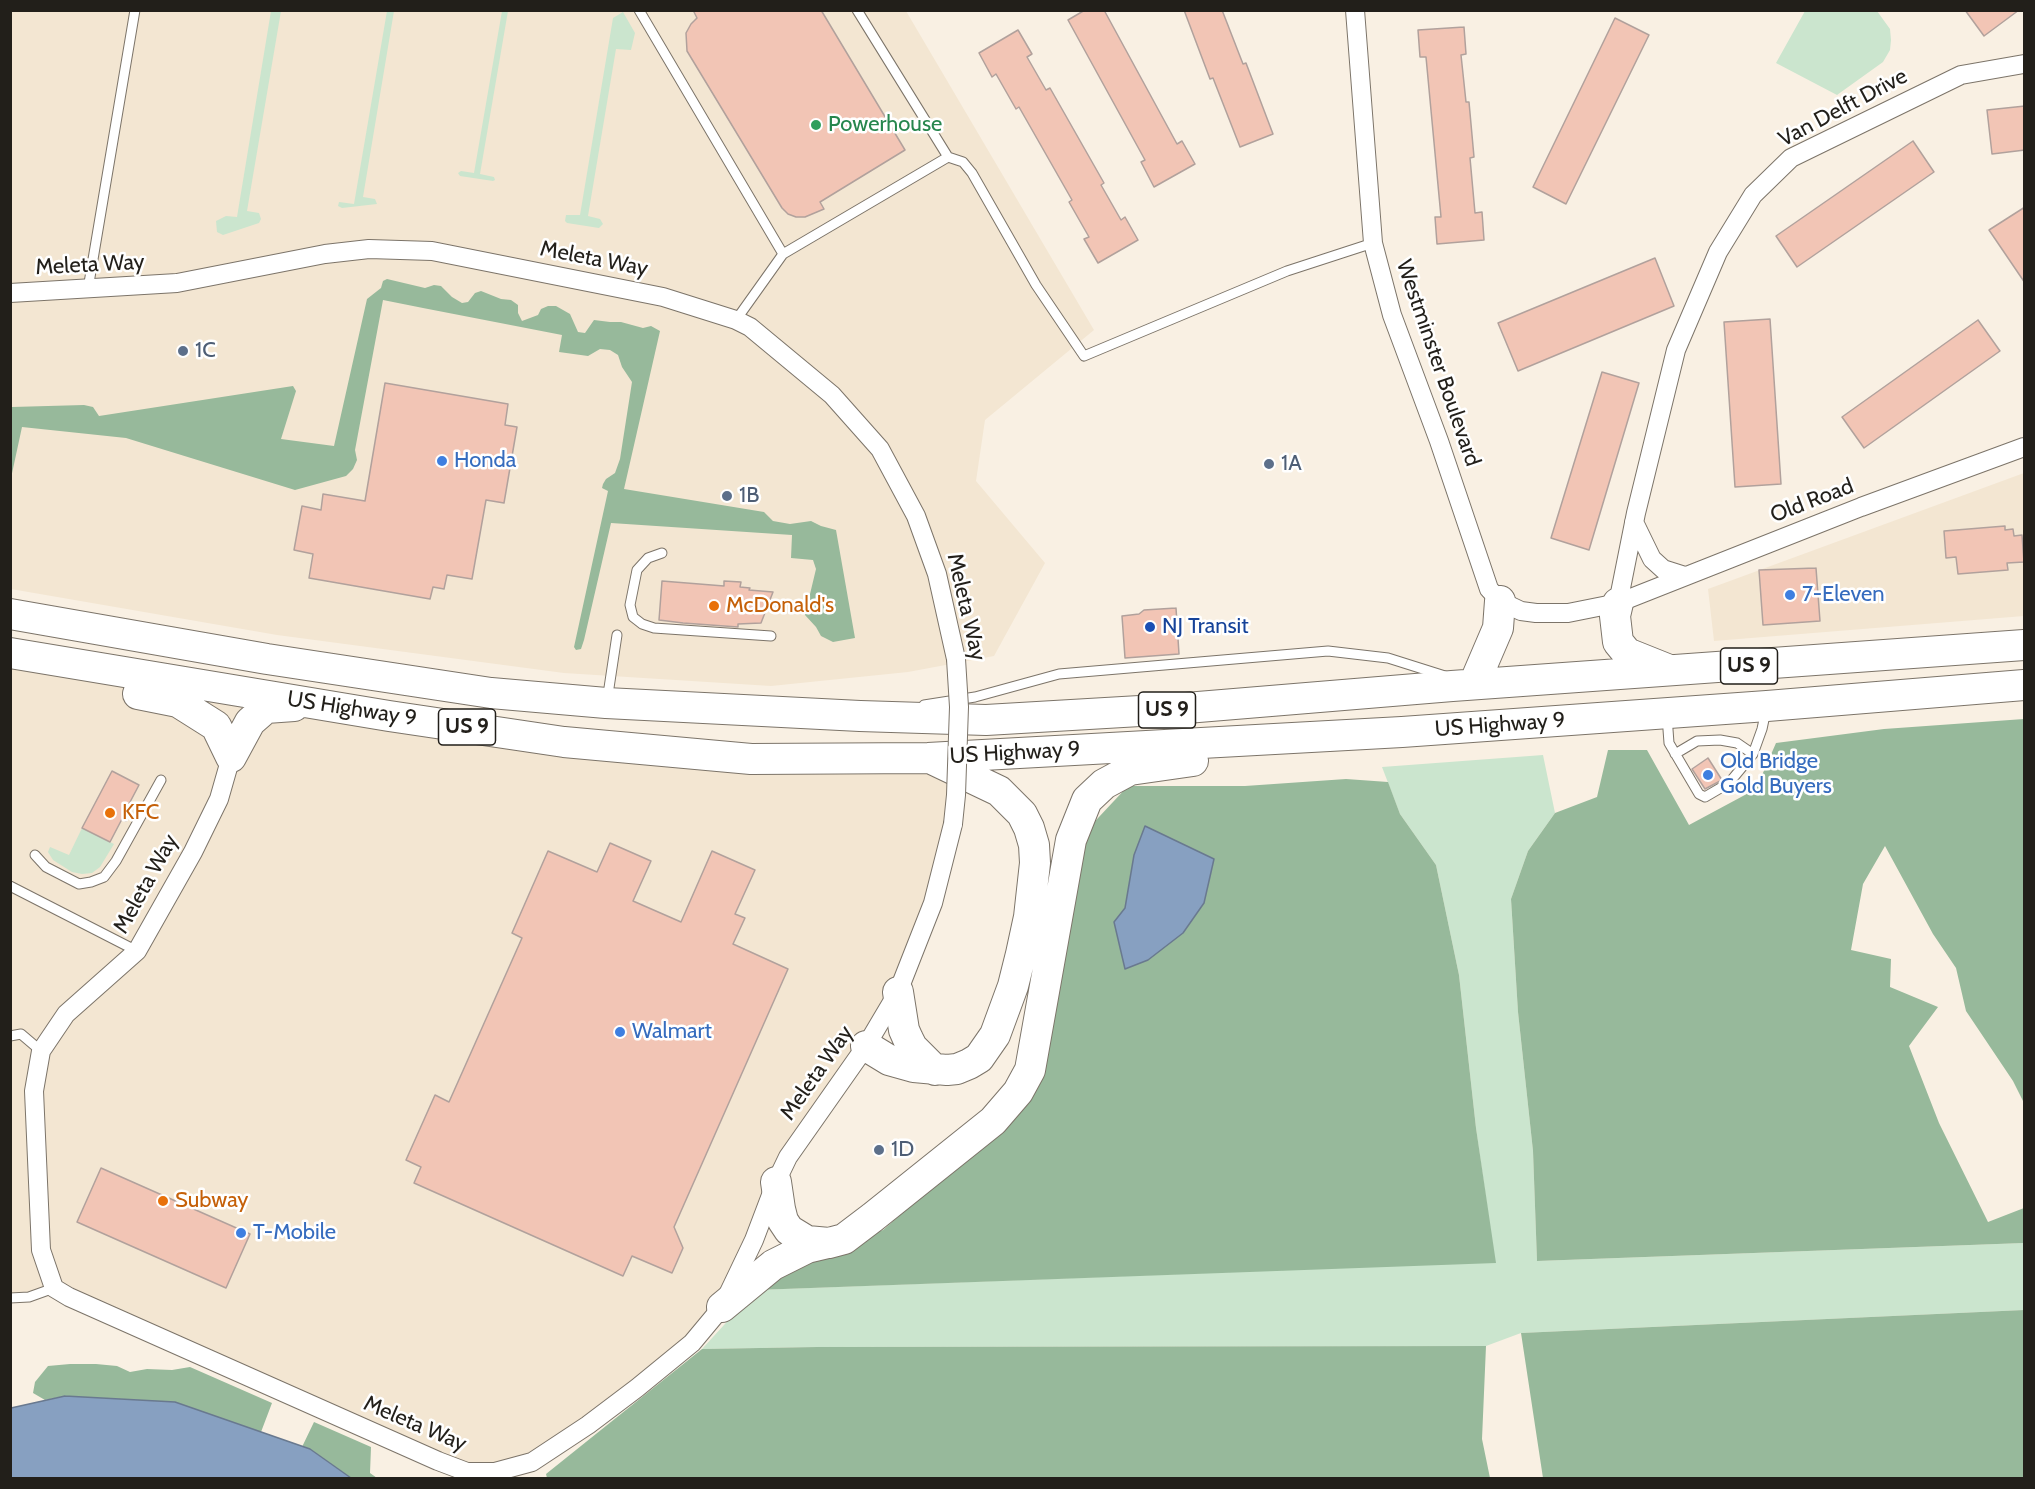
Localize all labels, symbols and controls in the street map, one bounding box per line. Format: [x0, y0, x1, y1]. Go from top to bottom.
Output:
street label: Van Delft Drive [1774, 63, 1912, 153]
place label: Powerhouse [828, 112, 942, 138]
marker: Powerhouse [809, 118, 823, 132]
street label: Meleta Way [538, 236, 650, 282]
street label: Meleta Way [35, 249, 145, 281]
street label: Westminster Boulevard [1390, 256, 1486, 470]
place label: 1C [195, 338, 216, 364]
marker: 1C [176, 344, 190, 358]
place label: Honda [454, 448, 516, 474]
place label: 1A [1281, 451, 1302, 477]
marker: Honda [435, 454, 449, 468]
marker: 1A [1262, 457, 1276, 471]
street label: Old Road [1767, 473, 1857, 529]
place label: 1B [739, 483, 759, 509]
marker: 1B [720, 489, 734, 503]
street label: Meleta Way [941, 551, 991, 663]
place label: 7-Eleven [1802, 582, 1885, 608]
marker: 7-Eleven [1783, 588, 1797, 602]
place label: McDonald's [726, 593, 834, 619]
marker: McDonald's [707, 599, 721, 613]
place label: NJ Transit [1162, 614, 1249, 640]
marker: NJ Transit [1143, 620, 1157, 634]
road number: US 9 [1720, 648, 1778, 684]
street label: US Highway 9 [285, 686, 419, 732]
road number: US 9 [1138, 692, 1196, 728]
street label: US Highway 9 [1434, 707, 1566, 743]
road number: US 9 [438, 709, 496, 745]
street label: US Highway 9 [949, 736, 1081, 770]
place label: Old Bridge Gold Buyers [1720, 749, 1832, 800]
marker: Old Bridge Gold Buyers [1701, 768, 1715, 782]
place label: KFC [122, 800, 159, 826]
marker: KFC [103, 806, 117, 820]
street label: Meleta Way [108, 830, 184, 938]
place label: Walmart [632, 1019, 712, 1045]
street label: Meleta Way [775, 1021, 859, 1125]
marker: Walmart [613, 1025, 627, 1039]
place label: 1D [891, 1137, 914, 1163]
marker: 1D [872, 1143, 886, 1157]
place label: Subway [175, 1188, 248, 1214]
marker: Subway [156, 1194, 170, 1208]
place label: T-Mobile [253, 1220, 336, 1246]
marker: T-Mobile [234, 1226, 248, 1240]
street label: Meleta Way [360, 1390, 470, 1458]

